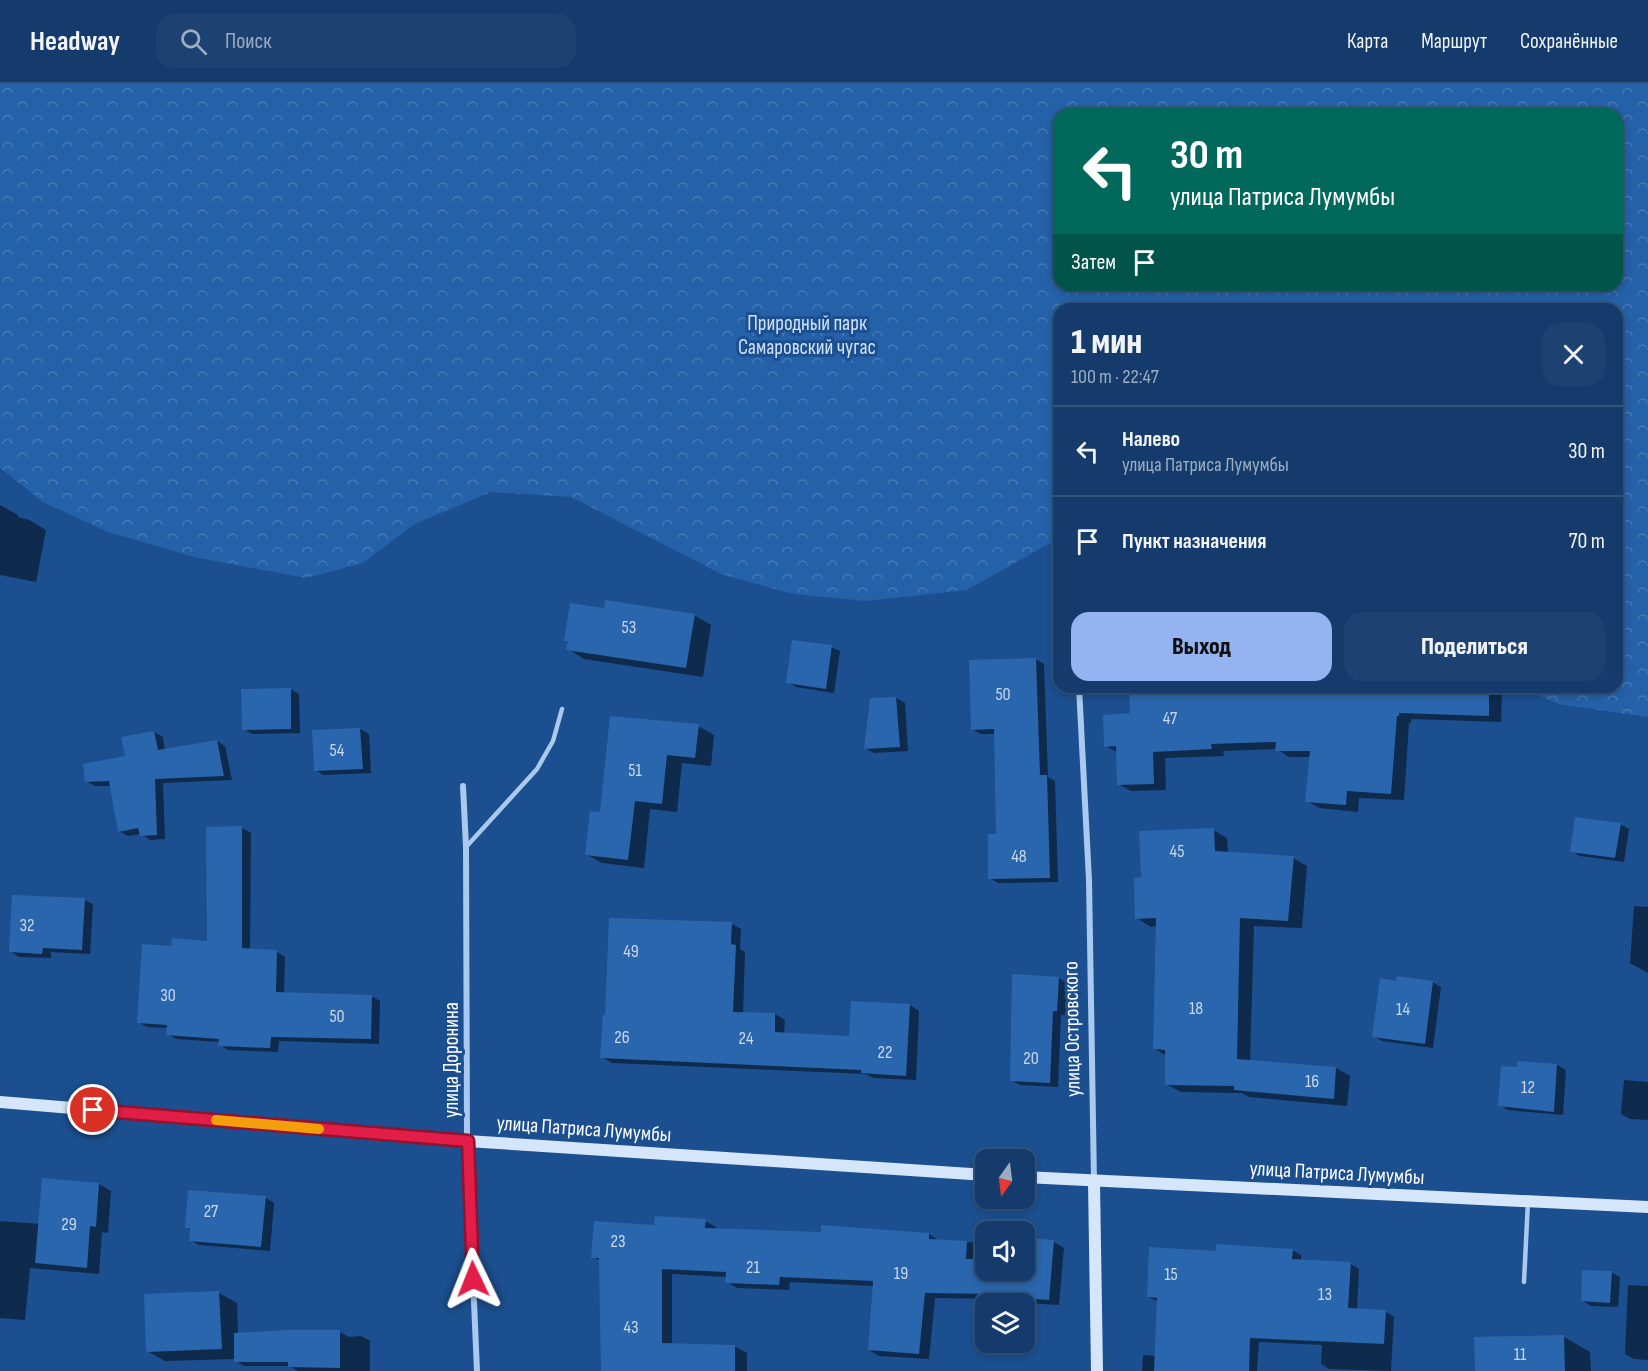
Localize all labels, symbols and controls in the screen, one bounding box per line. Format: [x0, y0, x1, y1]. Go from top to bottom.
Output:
search box [156, 14, 576, 68]
text: Headway [30, 25, 120, 58]
icon: search [177, 25, 210, 58]
text: Поиск [225, 28, 271, 55]
text: Карта [1347, 29, 1388, 54]
text: Маршрут [1421, 29, 1487, 54]
text: Сохранённые [1520, 29, 1618, 54]
text: 30 m [1170, 130, 1243, 181]
icon: left [1071, 132, 1149, 210]
text: улица Патриса Лумумбы [1170, 181, 1395, 213]
icon: arrive [1128, 246, 1161, 279]
text: Затем [1071, 249, 1116, 276]
park label: Природный парк Самаровский чугас [738, 311, 876, 360]
text: 1 мин [1071, 321, 1142, 364]
button: close [1542, 323, 1605, 386]
text: 100 m · 22:47 [1071, 365, 1159, 389]
text: Налево [1122, 426, 1180, 453]
icon: left [1071, 435, 1104, 468]
text: 30 m [1568, 438, 1605, 465]
text: улица Патриса Лумумбы [1122, 453, 1289, 477]
icon: arrive [1071, 525, 1104, 558]
text: Пункт назначения [1122, 528, 1266, 555]
text: 70 m [1569, 528, 1605, 555]
button: Выход [1071, 612, 1332, 681]
button: Поделиться [1344, 612, 1605, 681]
house number: 53 [622, 617, 636, 638]
house number: 50 [995, 684, 1011, 705]
house number: 47 [1163, 708, 1178, 729]
house number: 54 [330, 740, 345, 761]
house number: 51 [628, 760, 642, 781]
house number: 45 [1170, 841, 1184, 862]
house number: 48 [1011, 846, 1027, 867]
house number: 32 [20, 915, 34, 936]
house number: 49 [623, 941, 639, 962]
street label: улица Островского [1058, 961, 1086, 1097]
house number: 30 [160, 985, 176, 1006]
house number: 18 [1189, 998, 1203, 1019]
house number: 14 [1396, 999, 1410, 1020]
street label: улица Доронина [439, 1002, 464, 1118]
house number: 50 [329, 1006, 345, 1027]
house number: 26 [614, 1027, 630, 1048]
house number: 24 [739, 1028, 754, 1049]
house number: 22 [878, 1042, 892, 1063]
house number: 20 [1023, 1048, 1039, 1069]
house number: 16 [1305, 1071, 1319, 1092]
house number: 12 [1521, 1077, 1535, 1098]
pin [67, 1084, 118, 1135]
icon: arrive [76, 1093, 109, 1126]
street label: улица Патриса Лумумбы [496, 1110, 672, 1148]
north arrow [975, 1149, 1035, 1209]
map controls [975, 1149, 1035, 1353]
street label: улица Патриса Лумумбы [1249, 1156, 1425, 1190]
house number: 27 [204, 1201, 219, 1222]
house number: 29 [61, 1214, 77, 1235]
button: sound [975, 1221, 1035, 1281]
house number: 23 [611, 1231, 626, 1252]
position arrow [441, 1247, 505, 1311]
house number: 21 [746, 1257, 761, 1278]
house number: 19 [894, 1263, 908, 1284]
house number: 15 [1164, 1264, 1178, 1285]
house number: 13 [1318, 1284, 1332, 1305]
button: layers [975, 1293, 1035, 1353]
house number: 43 [623, 1317, 639, 1338]
house number: 11 [1514, 1344, 1527, 1365]

